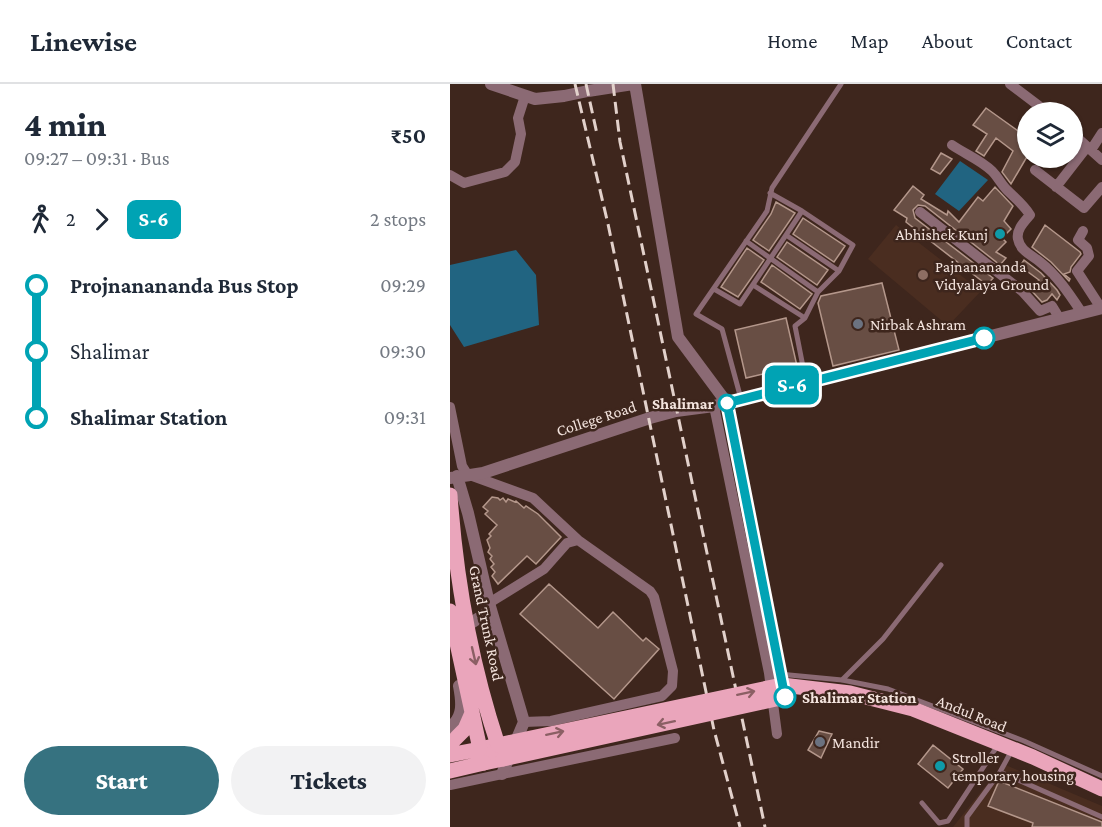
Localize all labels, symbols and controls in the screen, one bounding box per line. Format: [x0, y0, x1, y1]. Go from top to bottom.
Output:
text: Linewise [30, 26, 137, 57]
text: Home [767, 29, 817, 53]
text: Map [850, 29, 889, 53]
text: About [922, 29, 973, 53]
text: Contact [1006, 29, 1072, 53]
map controls [1017, 102, 1083, 168]
button: layers [1017, 102, 1083, 168]
text: 4 min [24, 106, 106, 143]
text: ₹50 [390, 123, 426, 148]
text: 09:27 – 09:31 · Bus [24, 147, 170, 169]
icon: walk [24, 203, 57, 236]
icon: forward [85, 203, 118, 236]
text: S-6 [139, 207, 169, 231]
text: 2 [66, 208, 76, 230]
text: 2 stops [370, 208, 426, 230]
place label: Abhishek Kunj [895, 226, 988, 244]
marker: Abhishek Kunj [993, 227, 1007, 241]
place label: Pajnanananda Vidyalaya Ground [935, 258, 1050, 294]
marker: Pajnanananda Vidyalaya Ground [916, 268, 930, 282]
text: Projnanananda Bus Stop [70, 273, 299, 298]
text: 09:29 [380, 274, 426, 296]
place label: Nirbak Ashram [870, 316, 966, 333]
marker: Nirbak Ashram [851, 317, 865, 331]
unlabelled marker [973, 327, 995, 349]
text: Shalimar [70, 339, 150, 364]
text: 09:30 [379, 340, 426, 362]
line badge: S-6 [758, 366, 826, 404]
text: S-6 [777, 373, 807, 397]
marker: Shalimar [718, 394, 736, 412]
place label: Shalimar [652, 395, 715, 412]
street label: College Road [554, 397, 639, 440]
text: Shalimar Station [70, 405, 227, 430]
text: 09:31 [384, 406, 426, 428]
street label: Grand Trunk Road [466, 564, 507, 683]
one-way arrow [469, 646, 480, 665]
marker: Shalimar Station [774, 686, 796, 708]
one-way arrow [735, 687, 755, 698]
place label: Shalimar Station [802, 689, 917, 706]
street label: Andul Road [934, 692, 1010, 735]
one-way arrow [657, 718, 676, 730]
one-way arrow [545, 727, 564, 738]
place label: Mandir [832, 734, 880, 751]
marker: Mandir [813, 735, 827, 749]
button: Start [24, 746, 219, 815]
button: Tickets [231, 746, 426, 815]
place label: Stroller temporary housing [952, 749, 1074, 785]
marker: Stroller temporary housing [933, 759, 947, 773]

